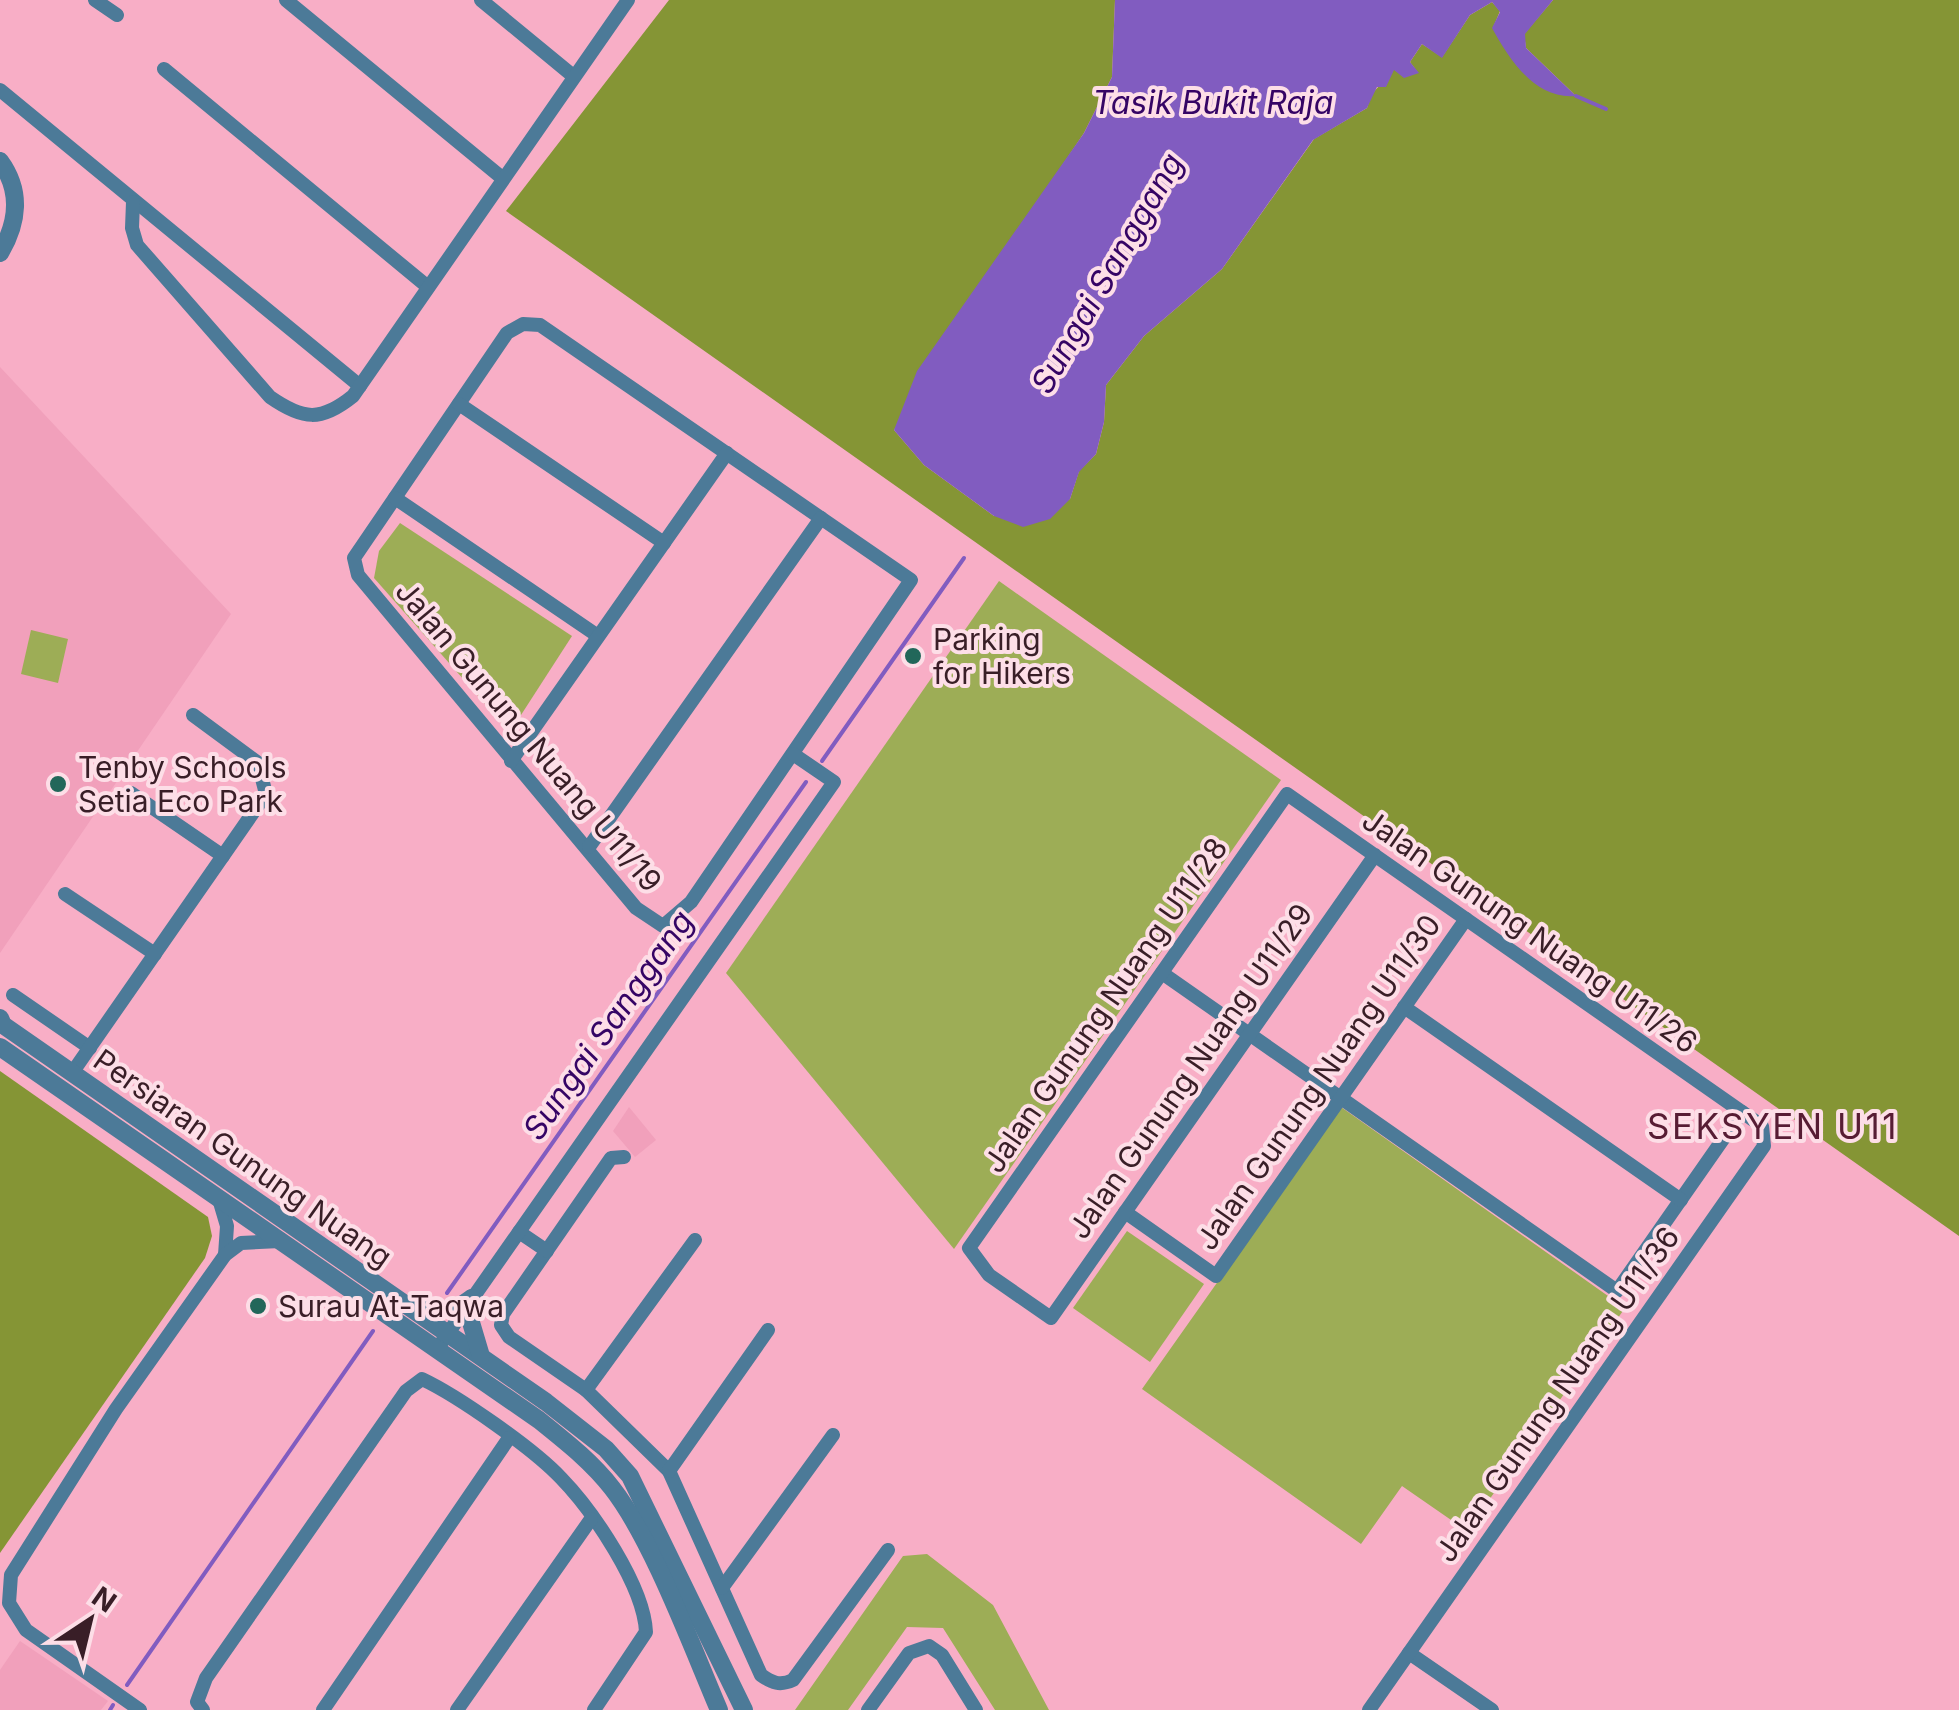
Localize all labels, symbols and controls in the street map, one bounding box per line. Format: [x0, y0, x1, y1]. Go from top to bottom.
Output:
water label: Tasik Bukit Raja [1093, 83, 1333, 122]
water label: Sungai Sanggang [1022, 146, 1192, 400]
street label: Jalan Gunung Nuang U11/19 [388, 573, 670, 899]
place label: Parking for Hikers [933, 621, 1071, 691]
marker: Parking for Hikers [902, 645, 924, 667]
place label: Tenby Schools Setia Eco Park [78, 749, 287, 819]
marker: Tenby Schools Setia Eco Park [47, 773, 69, 795]
street label: Jalan Gunung Nuang U11/26 [1356, 801, 1704, 1061]
street label: Jalan Gunung Nuang U11/28 [975, 831, 1235, 1179]
street label: Jalan Gunung Nuang U11/29 [1060, 897, 1320, 1245]
water label: Sungai Sanggang [514, 903, 702, 1147]
street label: Jalan Gunung Nuang U11/30 [1188, 907, 1448, 1257]
street label: Persiaran Gunung Nuang [87, 1041, 399, 1275]
district label: SEKSYEN U11 [1647, 1105, 1899, 1147]
street label: Jalan Gunung Nuang U11/36 [1427, 1220, 1687, 1568]
place label: Surau At-Taqwa [278, 1288, 504, 1324]
marker: Surau At-Taqwa [247, 1295, 269, 1317]
north arrow [40, 1570, 140, 1670]
text: N [86, 1579, 123, 1620]

